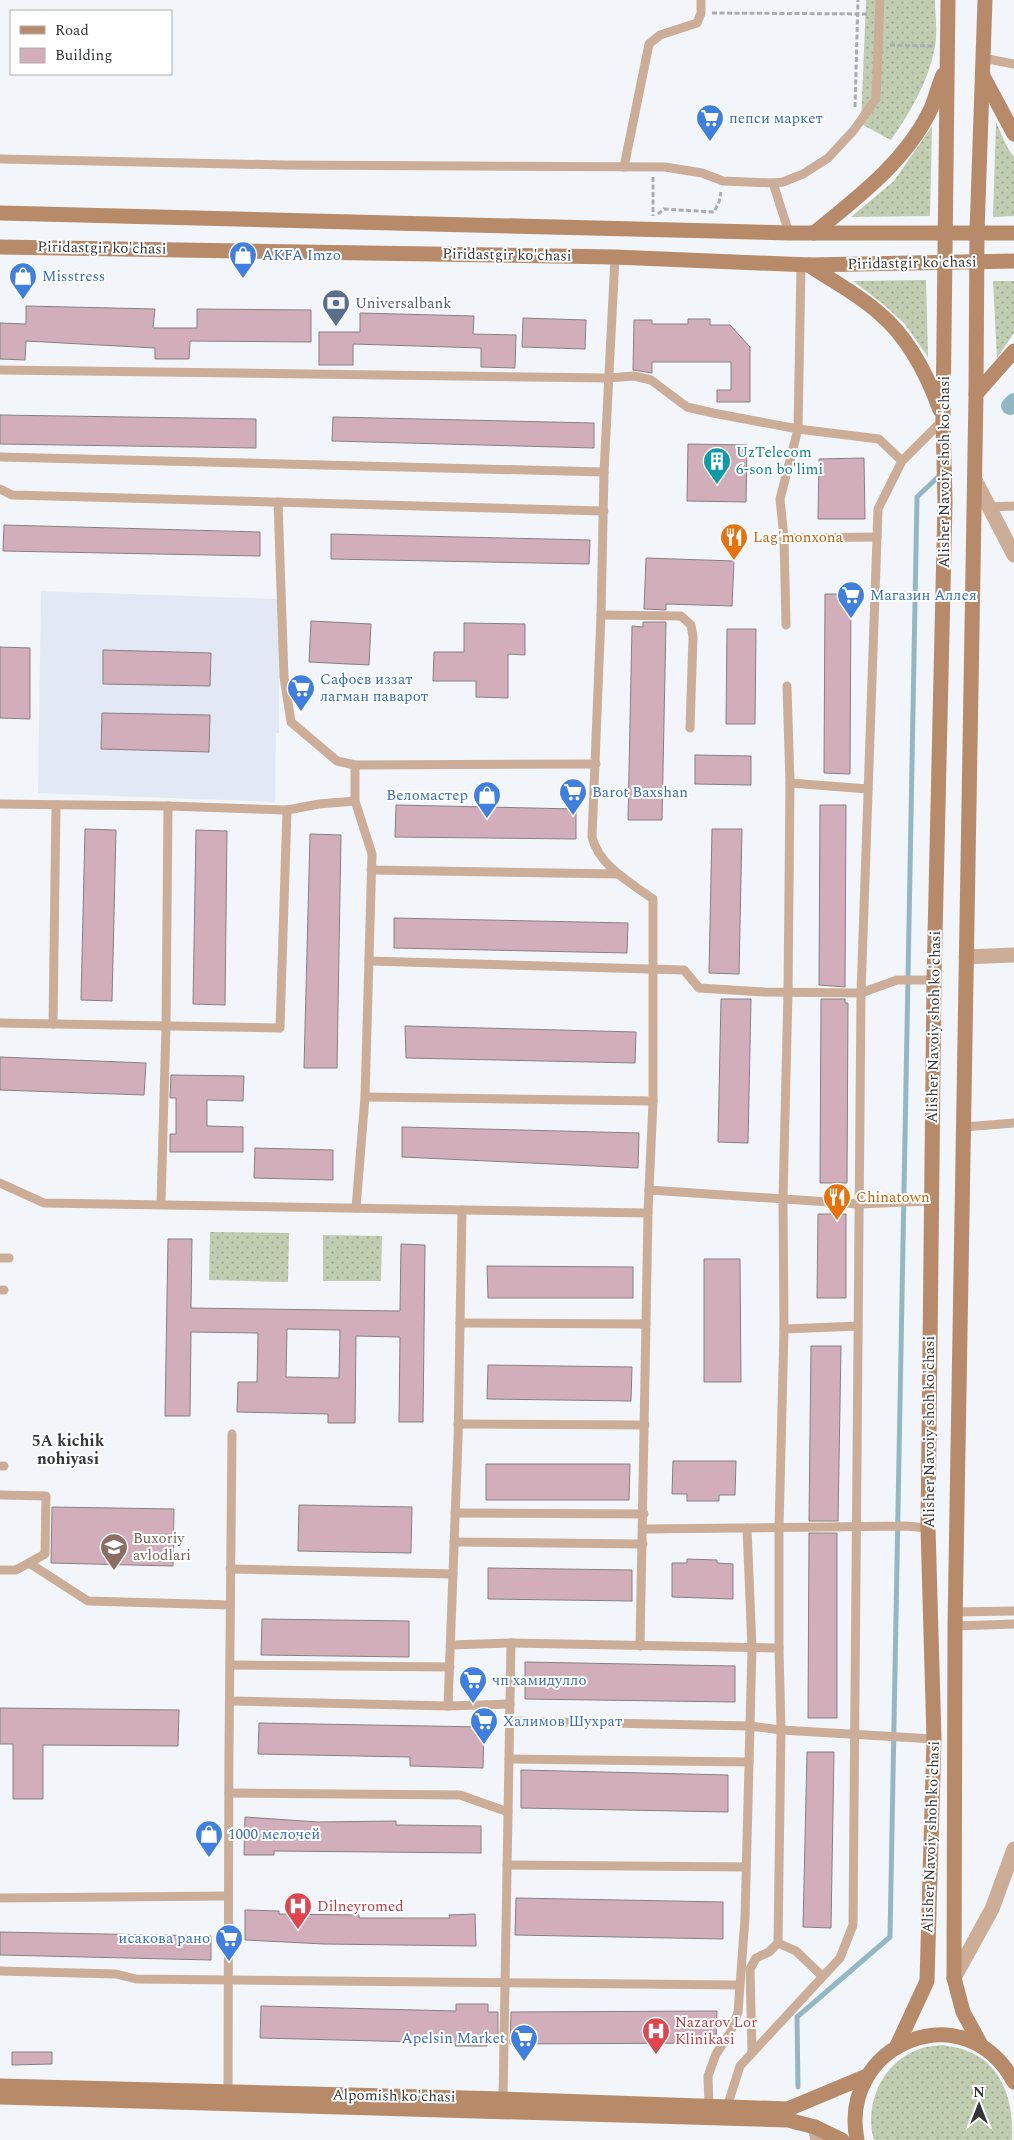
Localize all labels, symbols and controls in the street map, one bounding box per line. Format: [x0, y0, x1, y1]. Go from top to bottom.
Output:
legend [10, 10, 172, 75]
text: Road [55, 19, 89, 42]
text: Building [55, 44, 112, 67]
supermarket icon: пепси маркет [695, 103, 725, 142]
place label: пепси маркет [729, 107, 823, 130]
street label: Piridastgir ko'chasi [37, 235, 167, 261]
shop icon: AKFA Imzo [228, 240, 258, 279]
street label: Piridastgir ko'chasi [442, 242, 572, 268]
place label: AKFA Imzo [262, 244, 341, 267]
street label: Piridastgir ko'chasi [847, 250, 977, 276]
shop icon: Misstress [8, 261, 38, 300]
place label: Misstress [42, 265, 105, 288]
bank icon: Universalbank [321, 288, 351, 327]
place label: Universalbank [355, 292, 452, 315]
street label: Alisher Navoiy shoh ko'chasi [933, 376, 956, 568]
place label: UzTelecom 6-son bo'limi [736, 441, 823, 481]
building icon: UzTelecom 6-son bo'limi [702, 446, 732, 485]
restaurant icon: Lag'monxona [719, 522, 749, 561]
place label: Lag'monxona [753, 526, 843, 549]
supermarket icon: Магазин Аллея [836, 580, 866, 619]
place label: Магазин Аллея [870, 584, 977, 607]
place label: Сафоев иззат лагман паварот [320, 668, 428, 708]
supermarket icon: Сафоев иззат лагман паварот [286, 673, 316, 712]
supermarket icon: Barot Baxshan [558, 777, 588, 816]
shop icon: Веломастер [472, 780, 502, 819]
place label: Barot Baxshan [592, 781, 688, 804]
place label: Веломастер [386, 784, 468, 807]
street label: Alisher Navoiy shoh ko'chasi [921, 931, 947, 1123]
restaurant icon: Chinatown [822, 1182, 852, 1221]
place label: Chinatown [856, 1186, 930, 1209]
street label: Alisher Navoiy shoh ko'chasi [918, 1336, 941, 1528]
district label: 5A kichik nohiyasi [32, 1429, 105, 1471]
place label: Buxoriy avlodlari [133, 1527, 191, 1567]
school or university icon: Buxoriy avlodlari [99, 1532, 129, 1571]
supermarket icon: чп хамидулло [458, 1665, 488, 1704]
place label: чп хамидулло [492, 1669, 587, 1692]
supermarket icon: Халимов Шухрат [469, 1706, 499, 1745]
place label: Халимов Шухрат [503, 1710, 622, 1733]
street label: Alisher Navoiy shoh ko'chasi [916, 1740, 946, 1934]
shop icon: 1000 мелочей [194, 1819, 224, 1858]
place label: 1000 мелочей [228, 1823, 320, 1846]
hospital icon: Dilneyromed [283, 1891, 313, 1930]
place label: Dilneyromed [317, 1895, 404, 1918]
supermarket icon: исакова рано [214, 1923, 244, 1962]
place label: исакова рано [118, 1927, 210, 1950]
place label: Nazarov Lor Klinikasi [675, 2011, 757, 2051]
hospital icon: Nazarov Lor Klinikasi [641, 2016, 671, 2055]
supermarket icon: Apelsin Market [509, 2023, 539, 2062]
place label: Apelsin Market [402, 2027, 505, 2050]
north arrow [954, 2080, 1004, 2130]
text: N [973, 2082, 985, 2103]
street label: Alpomish ko'chasi [332, 2083, 456, 2109]

